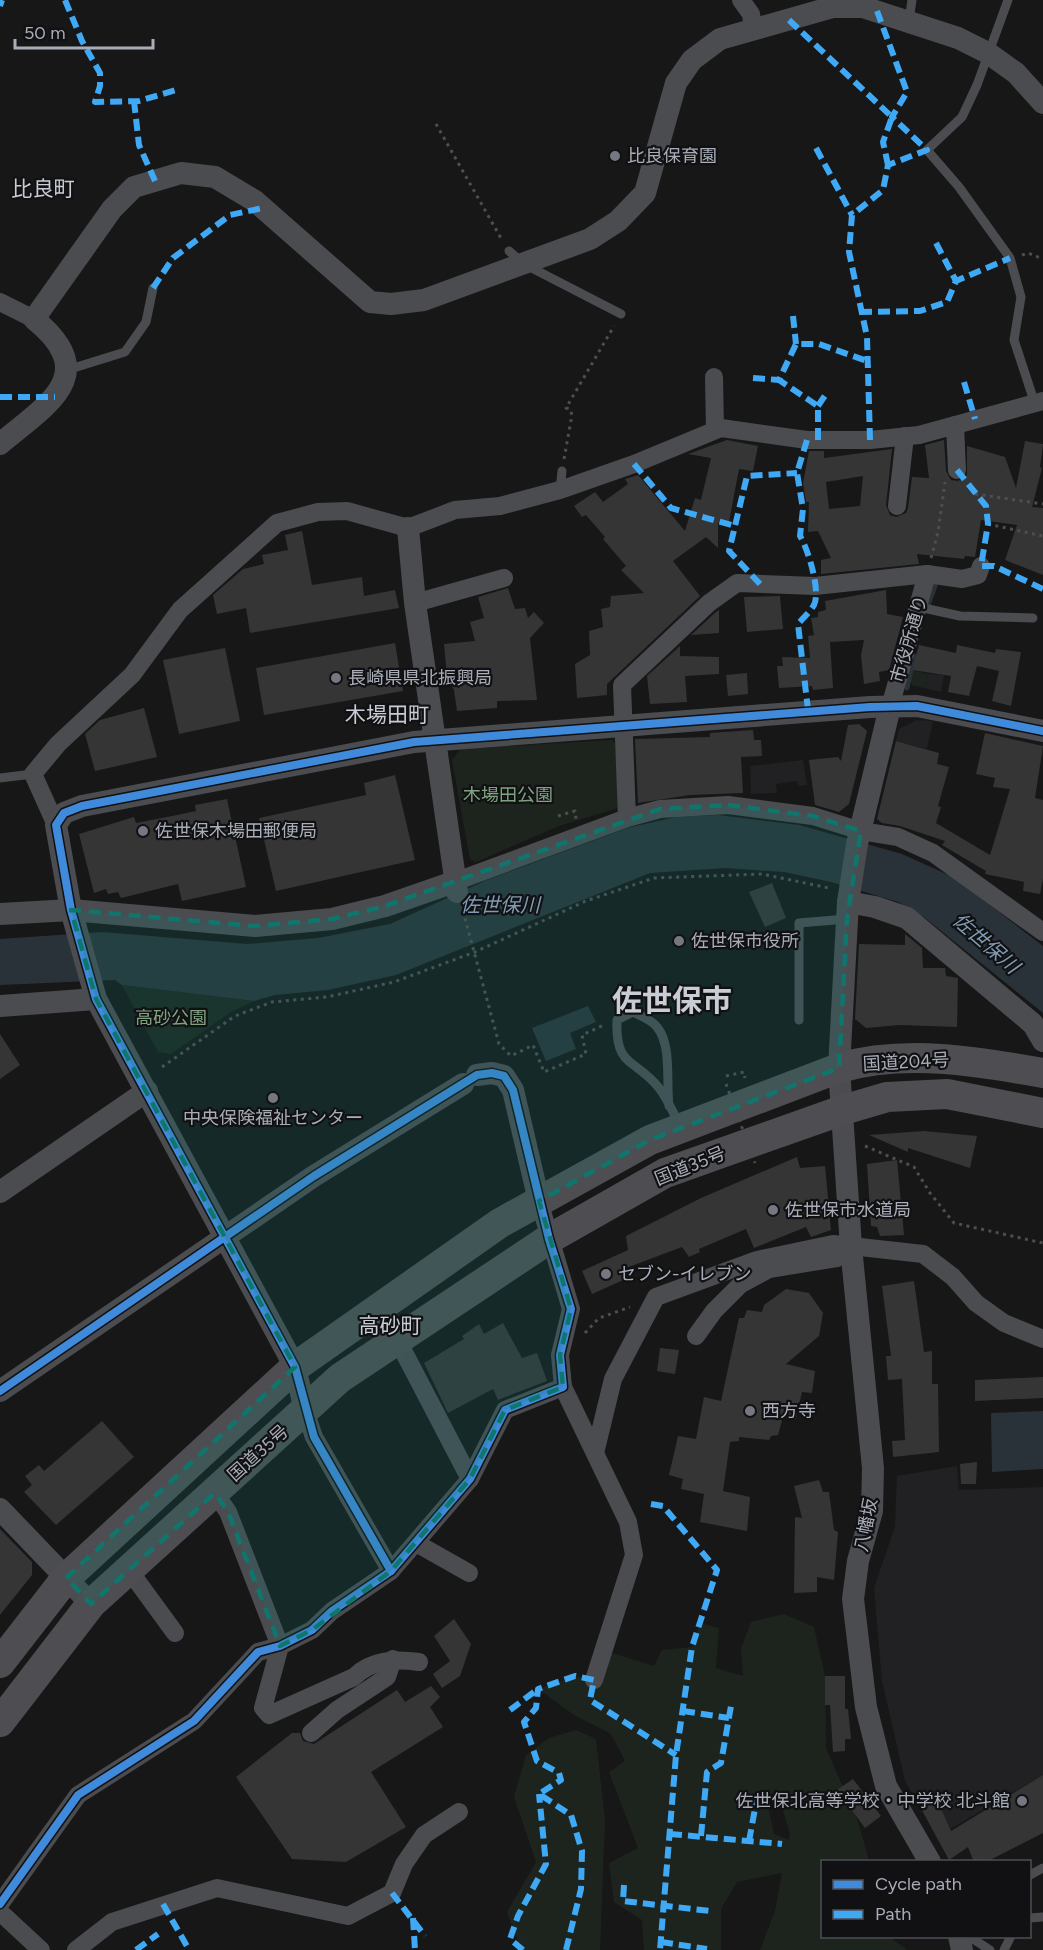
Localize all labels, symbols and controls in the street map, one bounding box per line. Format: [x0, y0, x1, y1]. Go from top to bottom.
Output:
scale bar [15, 12, 153, 50]
text: 50 m [24, 22, 66, 44]
place label: 比良保育園 [627, 145, 717, 167]
marker: 比良保育園 [608, 149, 622, 163]
district label: 比良町 [12, 176, 75, 201]
street label: 市役所通り [886, 593, 932, 685]
place label: 長崎県県北振興局 [348, 667, 492, 689]
marker: 長崎県県北振興局 [329, 671, 343, 685]
district label: 木場田町 [345, 702, 429, 727]
park label: 木場田公園 [463, 784, 553, 806]
place label: 佐世保木場田郵便局 [155, 820, 317, 842]
marker: 佐世保木場田郵便局 [136, 824, 150, 838]
water label: 佐世保川 [460, 893, 542, 917]
water label: 佐世保川 [948, 908, 1026, 980]
place label: 佐世保市役所 [691, 930, 799, 952]
marker: 佐世保市役所 [672, 934, 686, 948]
district label: 佐世保市 [612, 982, 732, 1019]
park label: 高砂公園 [135, 1007, 207, 1029]
street label: 国道204号 [862, 1049, 950, 1075]
marker: 中央保険福祉センター [266, 1091, 280, 1105]
place label: 中央保険福祉センター [183, 1107, 363, 1129]
street label: 国道35号 [652, 1142, 728, 1190]
place label: 佐世保市水道局 [785, 1199, 911, 1221]
marker: 佐世保市水道局 [766, 1203, 780, 1217]
place label: セブン-イレブン [618, 1263, 752, 1285]
marker: セブン-イレブン [599, 1267, 613, 1281]
district label: 高砂町 [359, 1313, 422, 1338]
place label: 西方寺 [762, 1400, 816, 1422]
marker: 西方寺 [743, 1404, 757, 1418]
street label: 国道35号 [223, 1420, 293, 1486]
street label: 八幡坂 [850, 1496, 882, 1554]
place label: 佐世保北高等学校・中学校 北斗館 [736, 1790, 1010, 1812]
marker: 佐世保北高等学校・中学校 北斗館 [1015, 1794, 1029, 1808]
legend [821, 1860, 1031, 1938]
text: Cycle path [875, 1873, 962, 1895]
text: Path [875, 1903, 911, 1925]

